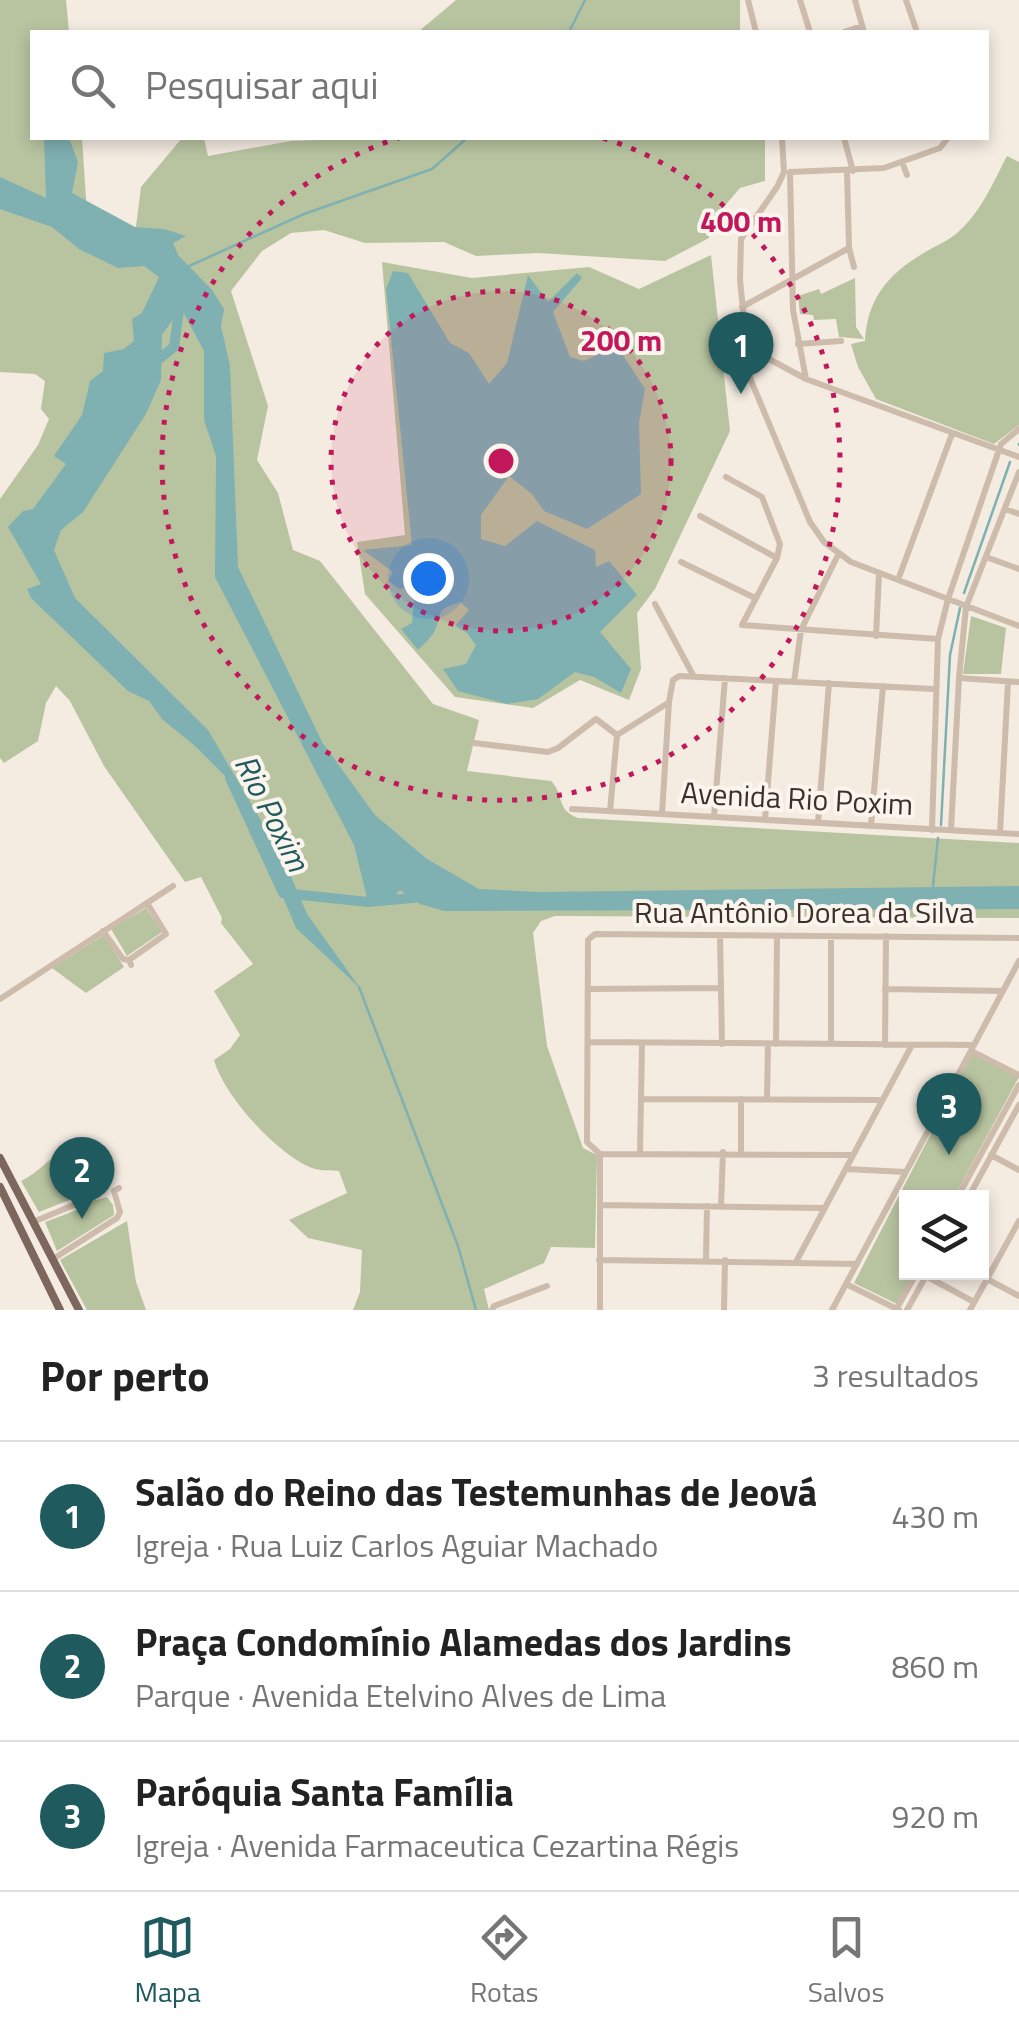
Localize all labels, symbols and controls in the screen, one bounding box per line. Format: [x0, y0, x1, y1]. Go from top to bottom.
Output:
search box [30, 30, 989, 140]
text: Pesquisar aqui [145, 56, 378, 114]
icon: search [65, 58, 120, 113]
text: 400 m [700, 198, 782, 244]
pin: 1 [708, 312, 774, 394]
text: 200 m [580, 317, 662, 363]
centre of rings [483, 443, 519, 479]
your location [403, 553, 454, 604]
water label: Rio Poxim [223, 746, 323, 880]
street label: Avenida Rio Poxim [680, 769, 914, 827]
street label: Rua Antônio Dorea da Silva [634, 889, 974, 935]
pin: 3 [916, 1072, 982, 1155]
pin: 2 [49, 1136, 114, 1219]
map controls [899, 1190, 989, 1280]
button: layers [899, 1190, 989, 1280]
text: Por perto [40, 1343, 209, 1407]
text: 3 resultados [812, 1351, 979, 1399]
text: Salão do Reino das Testemunhas de Jeová [135, 1463, 817, 1521]
text: 1 [64, 1492, 81, 1540]
text: 430 m [891, 1492, 979, 1540]
text: Igreja · Rua Luiz Carlos Aguiar Machado [135, 1521, 658, 1569]
text: Praça Condomínio Alamedas dos Jardins [135, 1613, 792, 1671]
text: 2 [64, 1642, 81, 1690]
text: 860 m [891, 1642, 979, 1690]
text: Parque · Avenida Etelvino Alves de Lima [135, 1671, 666, 1719]
text: Paróquia Santa Família [135, 1763, 514, 1821]
text: 3 [64, 1792, 81, 1840]
text: 920 m [891, 1792, 979, 1840]
text: Igreja · Avenida Farmaceutica Cezartina Régis [135, 1821, 739, 1869]
tab: Mapa [135, 1910, 201, 2013]
tab: Rotas [470, 1910, 539, 2013]
tab: Salvos [808, 1910, 884, 2013]

